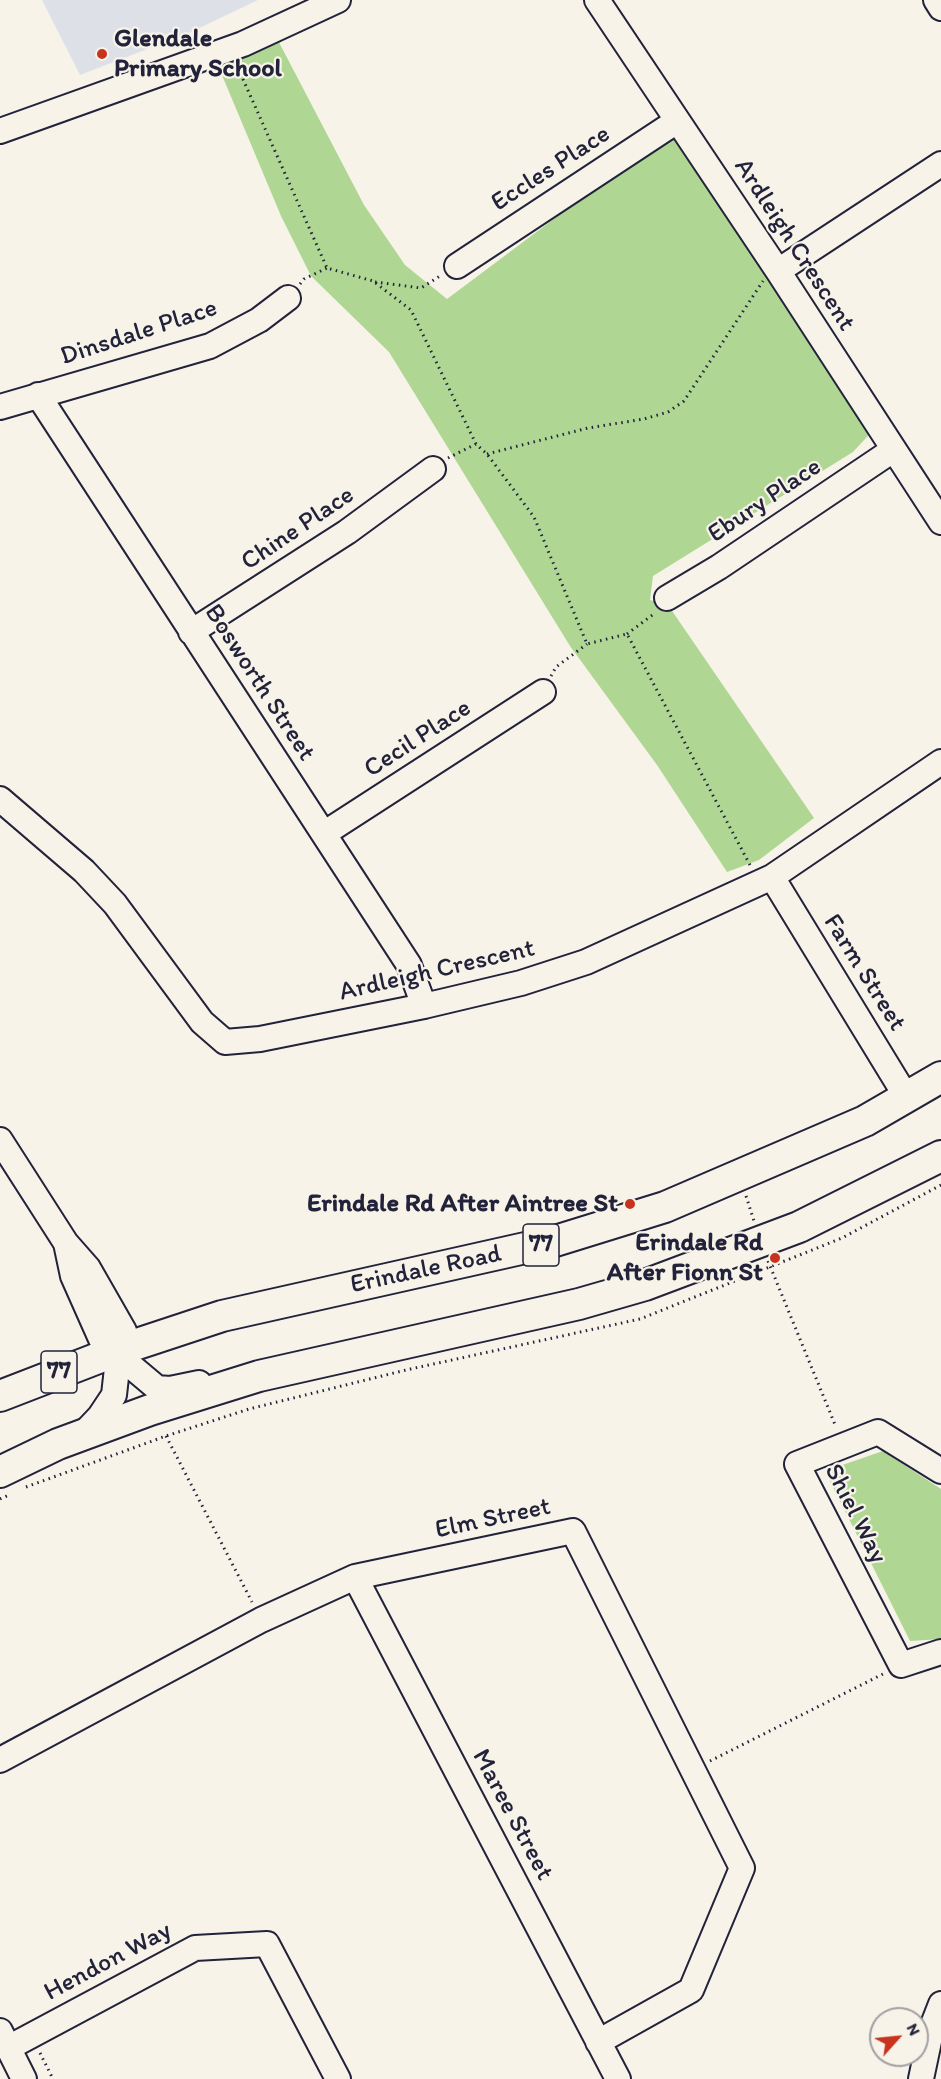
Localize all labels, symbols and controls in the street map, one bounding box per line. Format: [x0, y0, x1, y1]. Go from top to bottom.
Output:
place label: Glendale Primary School [114, 23, 282, 84]
marker: Glendale Primary School [95, 47, 109, 61]
street label: Eccles Place [486, 119, 616, 219]
street label: Ardleigh Crescent [727, 153, 861, 337]
street label: Dinsdale Place [57, 293, 221, 373]
street label: Ebury Place [702, 452, 828, 550]
street label: Chine Place [236, 480, 360, 578]
street label: Bosworth Street [197, 599, 321, 767]
street label: Cecil Place [359, 693, 477, 785]
street label: Farm Street [816, 909, 912, 1037]
street label: Ardleigh Crescent [336, 933, 538, 1009]
place label: Erindale Rd After Aintree St [307, 1188, 618, 1220]
marker: Erindale Rd After Aintree St [623, 1197, 637, 1211]
road number: 77 [523, 1224, 559, 1266]
place label: Erindale Rd After Fionn St [607, 1227, 763, 1288]
street label: Erindale Road [348, 1239, 504, 1301]
marker: Erindale Rd After Fionn St [768, 1251, 782, 1265]
road number: 77 [41, 1351, 77, 1393]
street label: Shiel Way [817, 1459, 893, 1569]
street label: Elm Street [432, 1492, 554, 1546]
street label: Maree Street [464, 1744, 560, 1886]
street label: Hendon Way [39, 1915, 177, 2009]
north arrow [869, 2007, 929, 2067]
text: N [903, 2020, 925, 2039]

